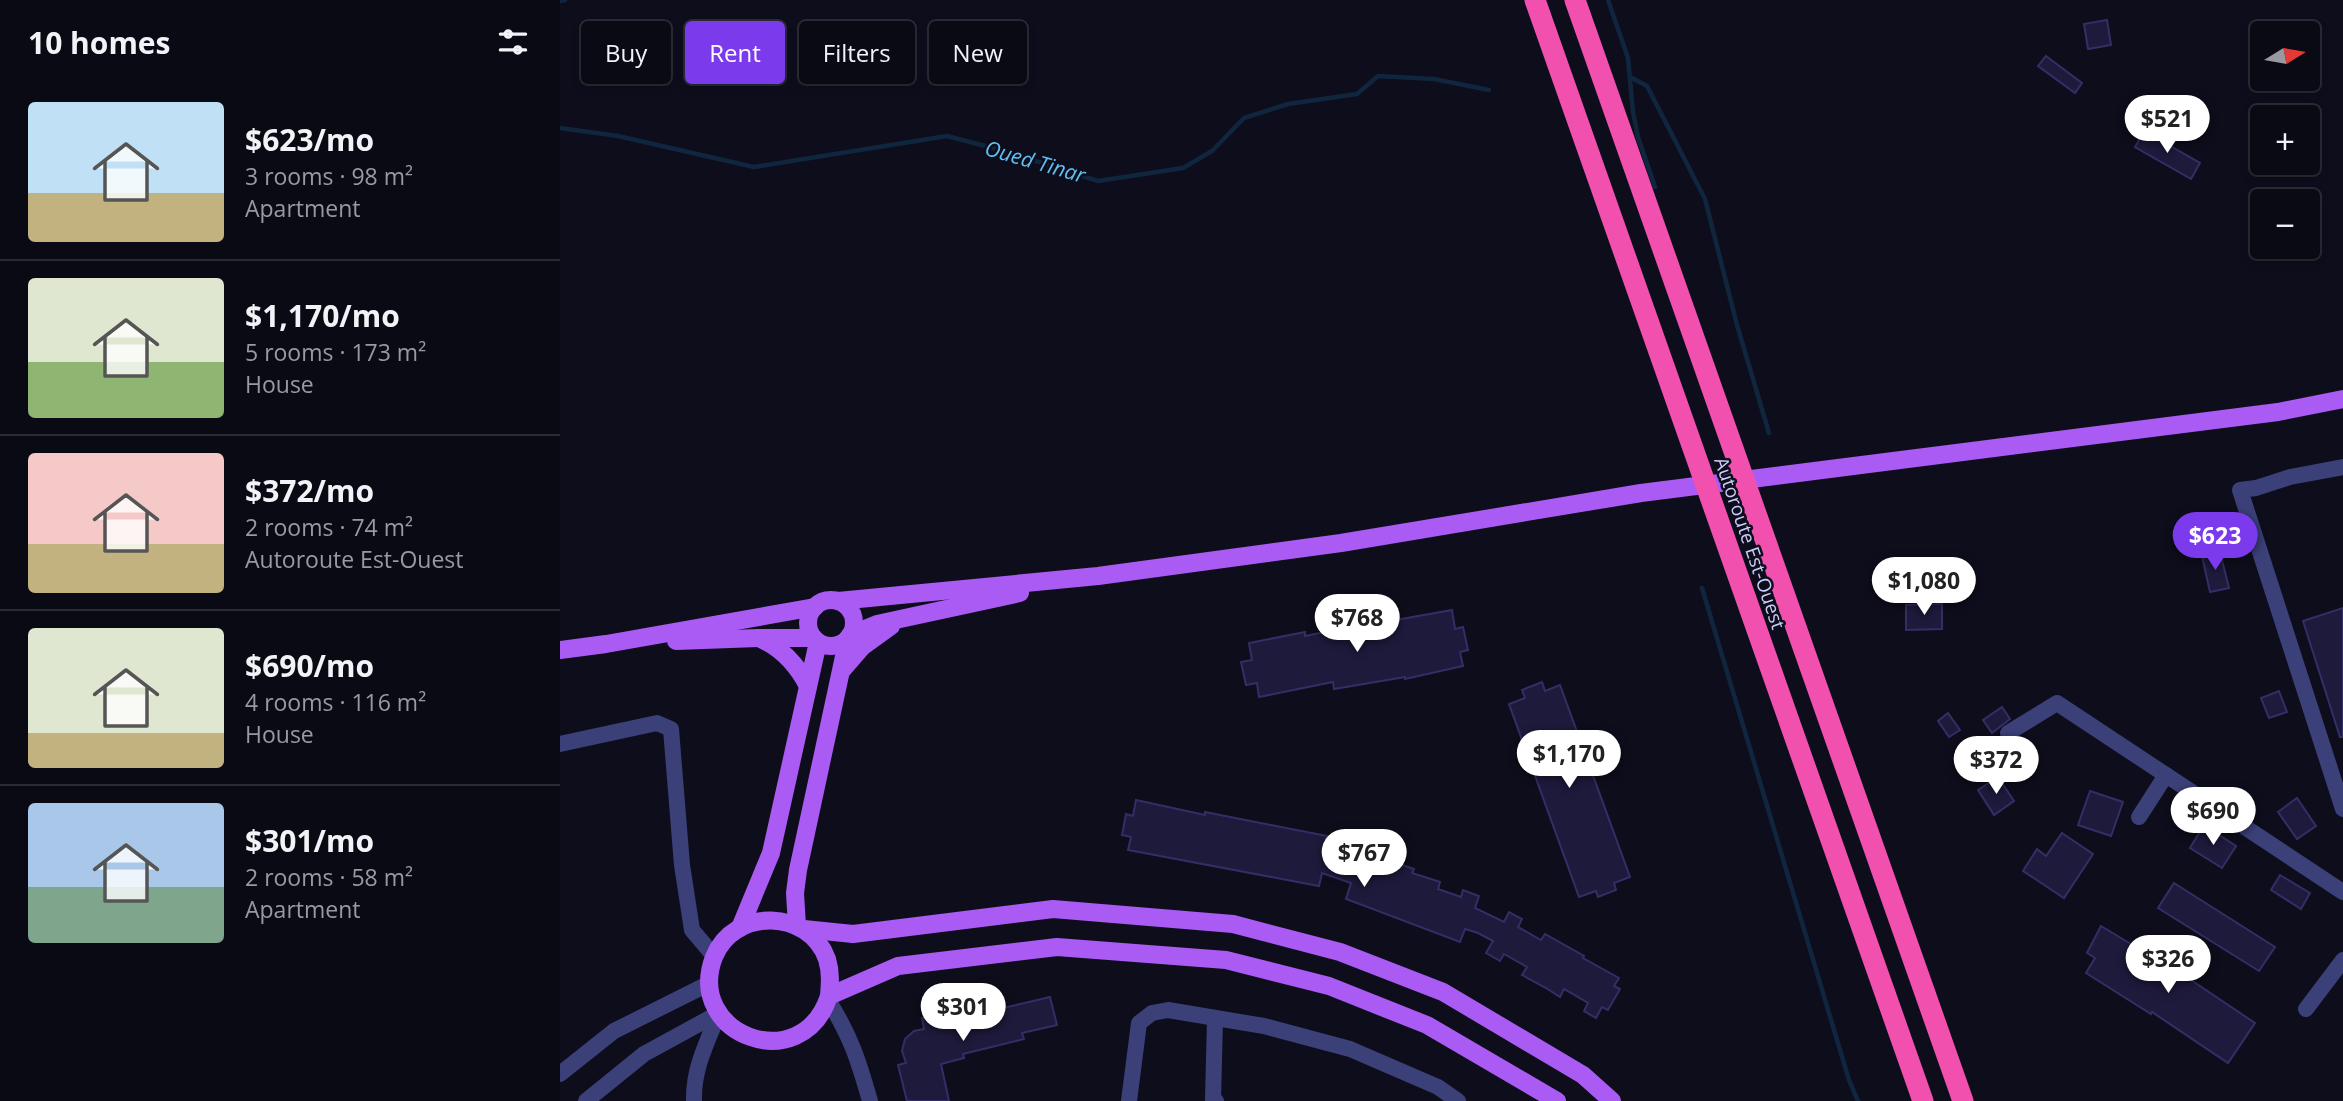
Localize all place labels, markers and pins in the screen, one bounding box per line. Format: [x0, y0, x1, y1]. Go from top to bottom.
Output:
pin: $521 [2126, 96, 2208, 155]
pin: $623 [2174, 512, 2256, 572]
pin: $1,080 [1867, 558, 1981, 617]
pin: $768 [1316, 594, 1398, 654]
pin: $1,170 [1512, 730, 1626, 790]
pin: $372 [1955, 736, 2037, 796]
pin: $690 [2172, 788, 2254, 847]
pin: $767 [1323, 830, 1405, 889]
pin: $326 [2127, 936, 2209, 995]
pin: $301 [922, 984, 1004, 1043]

